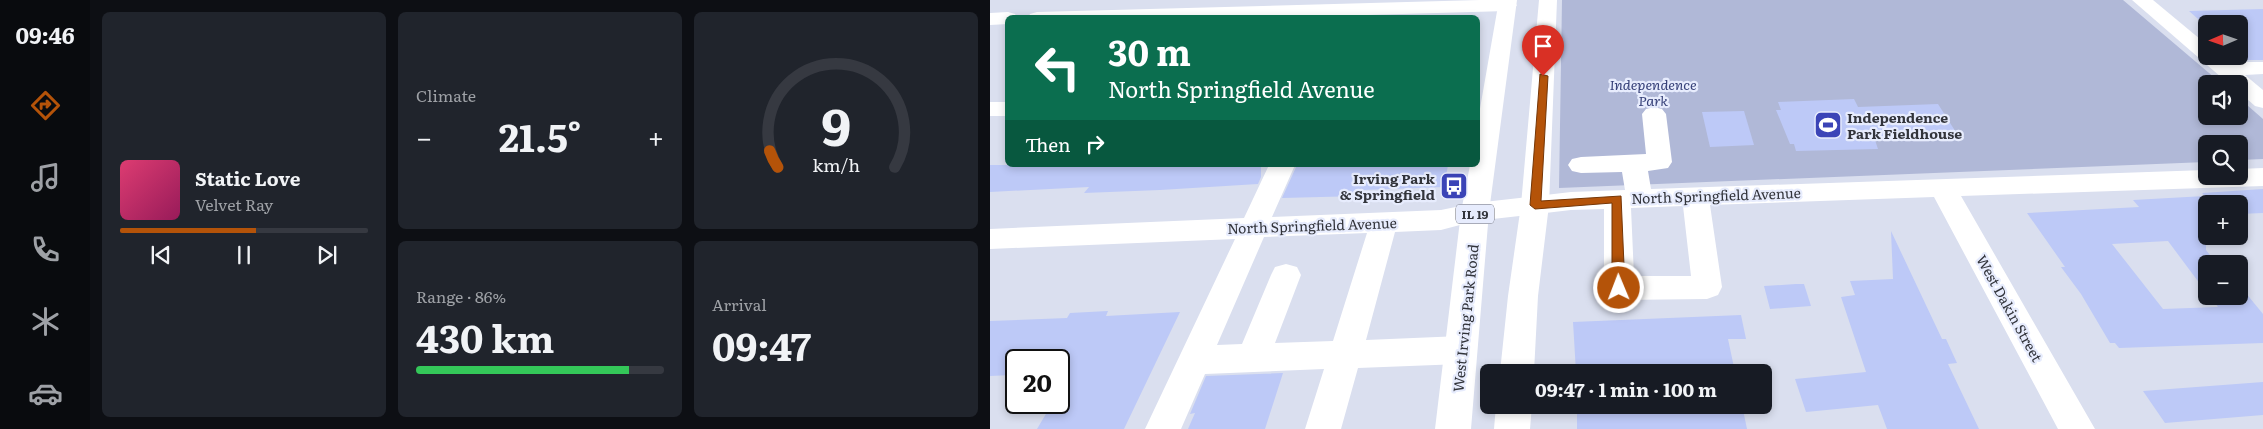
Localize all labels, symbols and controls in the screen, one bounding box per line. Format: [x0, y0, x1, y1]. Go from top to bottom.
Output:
north arrow [2198, 15, 2248, 65]
map controls [2198, 15, 2248, 305]
text: 09:46 [15, 18, 75, 51]
text: 30 m [1108, 25, 1191, 77]
pin [1522, 25, 1564, 76]
icon: arrive [1529, 32, 1557, 60]
icon: left [1025, 35, 1090, 100]
text: North Springfield Avenue [1108, 72, 1375, 105]
park label: Independence Park [1609, 74, 1697, 110]
button: sound [2198, 75, 2248, 125]
text: Climate [416, 83, 476, 107]
text: 9 [821, 85, 851, 162]
icon: directions [28, 88, 63, 123]
text: 21.5° [499, 107, 581, 164]
place label: Independence Park Fieldhouse [1847, 107, 1962, 143]
sports icon: Independence Park Fieldhouse [1813, 110, 1843, 140]
text: − [416, 115, 432, 157]
text: + [648, 115, 664, 157]
text: Then [1025, 130, 1071, 158]
icon: right [1081, 130, 1109, 158]
button: search [2198, 135, 2248, 185]
text: km/h [812, 151, 860, 178]
icon: music [28, 160, 63, 195]
text: Static Love [195, 164, 300, 192]
place label: Irving Park & Springfield [1340, 168, 1436, 204]
bus stop icon: Irving Park & Springfield [1439, 171, 1469, 201]
street label: North Springfield Avenue [1631, 182, 1801, 208]
text: Velvet Ray [195, 192, 273, 216]
button: + [2198, 195, 2248, 245]
road number: IL 19 [1456, 204, 1494, 223]
street label: North Springfield Avenue [1227, 212, 1397, 238]
icon: phone [28, 232, 63, 267]
icon: previous [147, 241, 175, 269]
icon: pause [230, 241, 258, 269]
icon: next [313, 241, 341, 269]
street label: West Irving Park Road [1447, 243, 1483, 393]
street label: West Dakin Street [1972, 251, 2048, 365]
button: − [2198, 255, 2248, 305]
position arrow [1592, 261, 1644, 313]
text: Range · 86% [416, 284, 506, 308]
text: Arrival [712, 292, 767, 316]
icon: climate [28, 304, 63, 339]
text: 430 km [416, 308, 554, 365]
text: 09:47 [712, 316, 811, 373]
speed limit sign: 20 [1005, 349, 1070, 414]
text: 09:47 · 1 min · 100 m [1535, 375, 1717, 403]
icon: car [28, 376, 63, 411]

